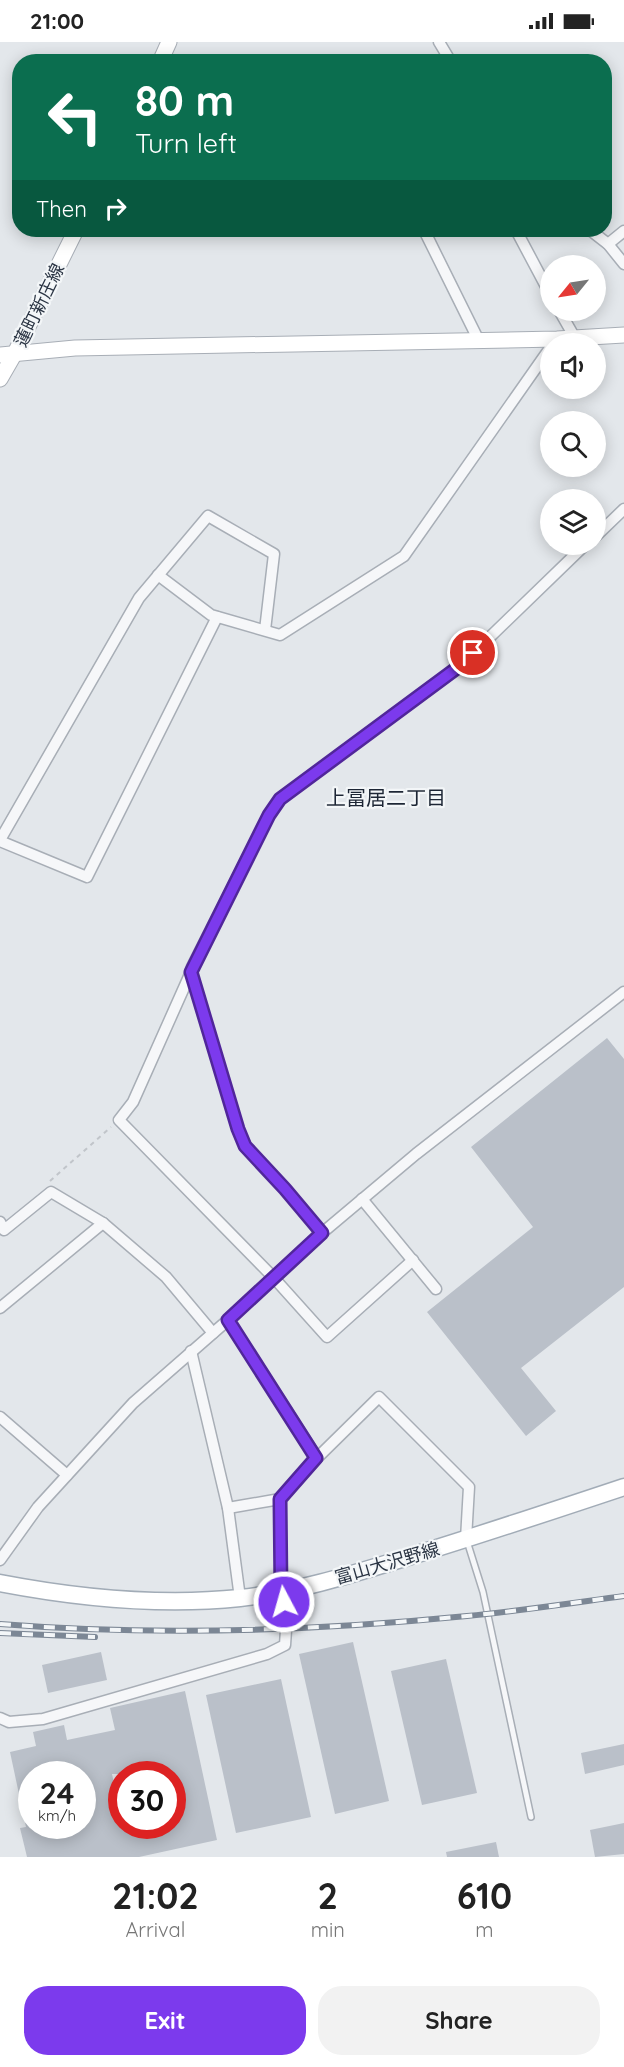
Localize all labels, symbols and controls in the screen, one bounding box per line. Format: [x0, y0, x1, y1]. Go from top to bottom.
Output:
text: 21:00 [30, 7, 84, 35]
text: 80 m [135, 74, 234, 127]
icon: left [36, 78, 114, 156]
text: Turn left [135, 126, 237, 160]
icon: right [99, 192, 132, 225]
text: Then [36, 195, 87, 223]
north arrow [540, 255, 606, 321]
map controls [540, 255, 606, 555]
street label: 蓮町新庄線 [9, 260, 69, 350]
button: sound [540, 333, 606, 399]
button: search [540, 411, 606, 477]
button: layers [540, 489, 606, 555]
pin [447, 627, 498, 678]
icon: arrive [456, 636, 489, 669]
district label: 上冨居二丁目 [326, 785, 446, 810]
street label: 富山大沢野線 [332, 1537, 442, 1589]
position arrow [252, 1570, 316, 1634]
speed limit sign: 30 [108, 1761, 186, 1839]
text: 24 [40, 1774, 74, 1812]
text: km/h [38, 1806, 76, 1825]
text: 21:02 [112, 1873, 199, 1918]
text: 2 [318, 1873, 338, 1918]
text: 610 [457, 1873, 512, 1918]
text: Arrival [125, 1917, 185, 1942]
text: min [311, 1917, 345, 1942]
text: m [475, 1917, 494, 1942]
button: Exit [24, 1986, 306, 2055]
button: Share [318, 1986, 600, 2055]

